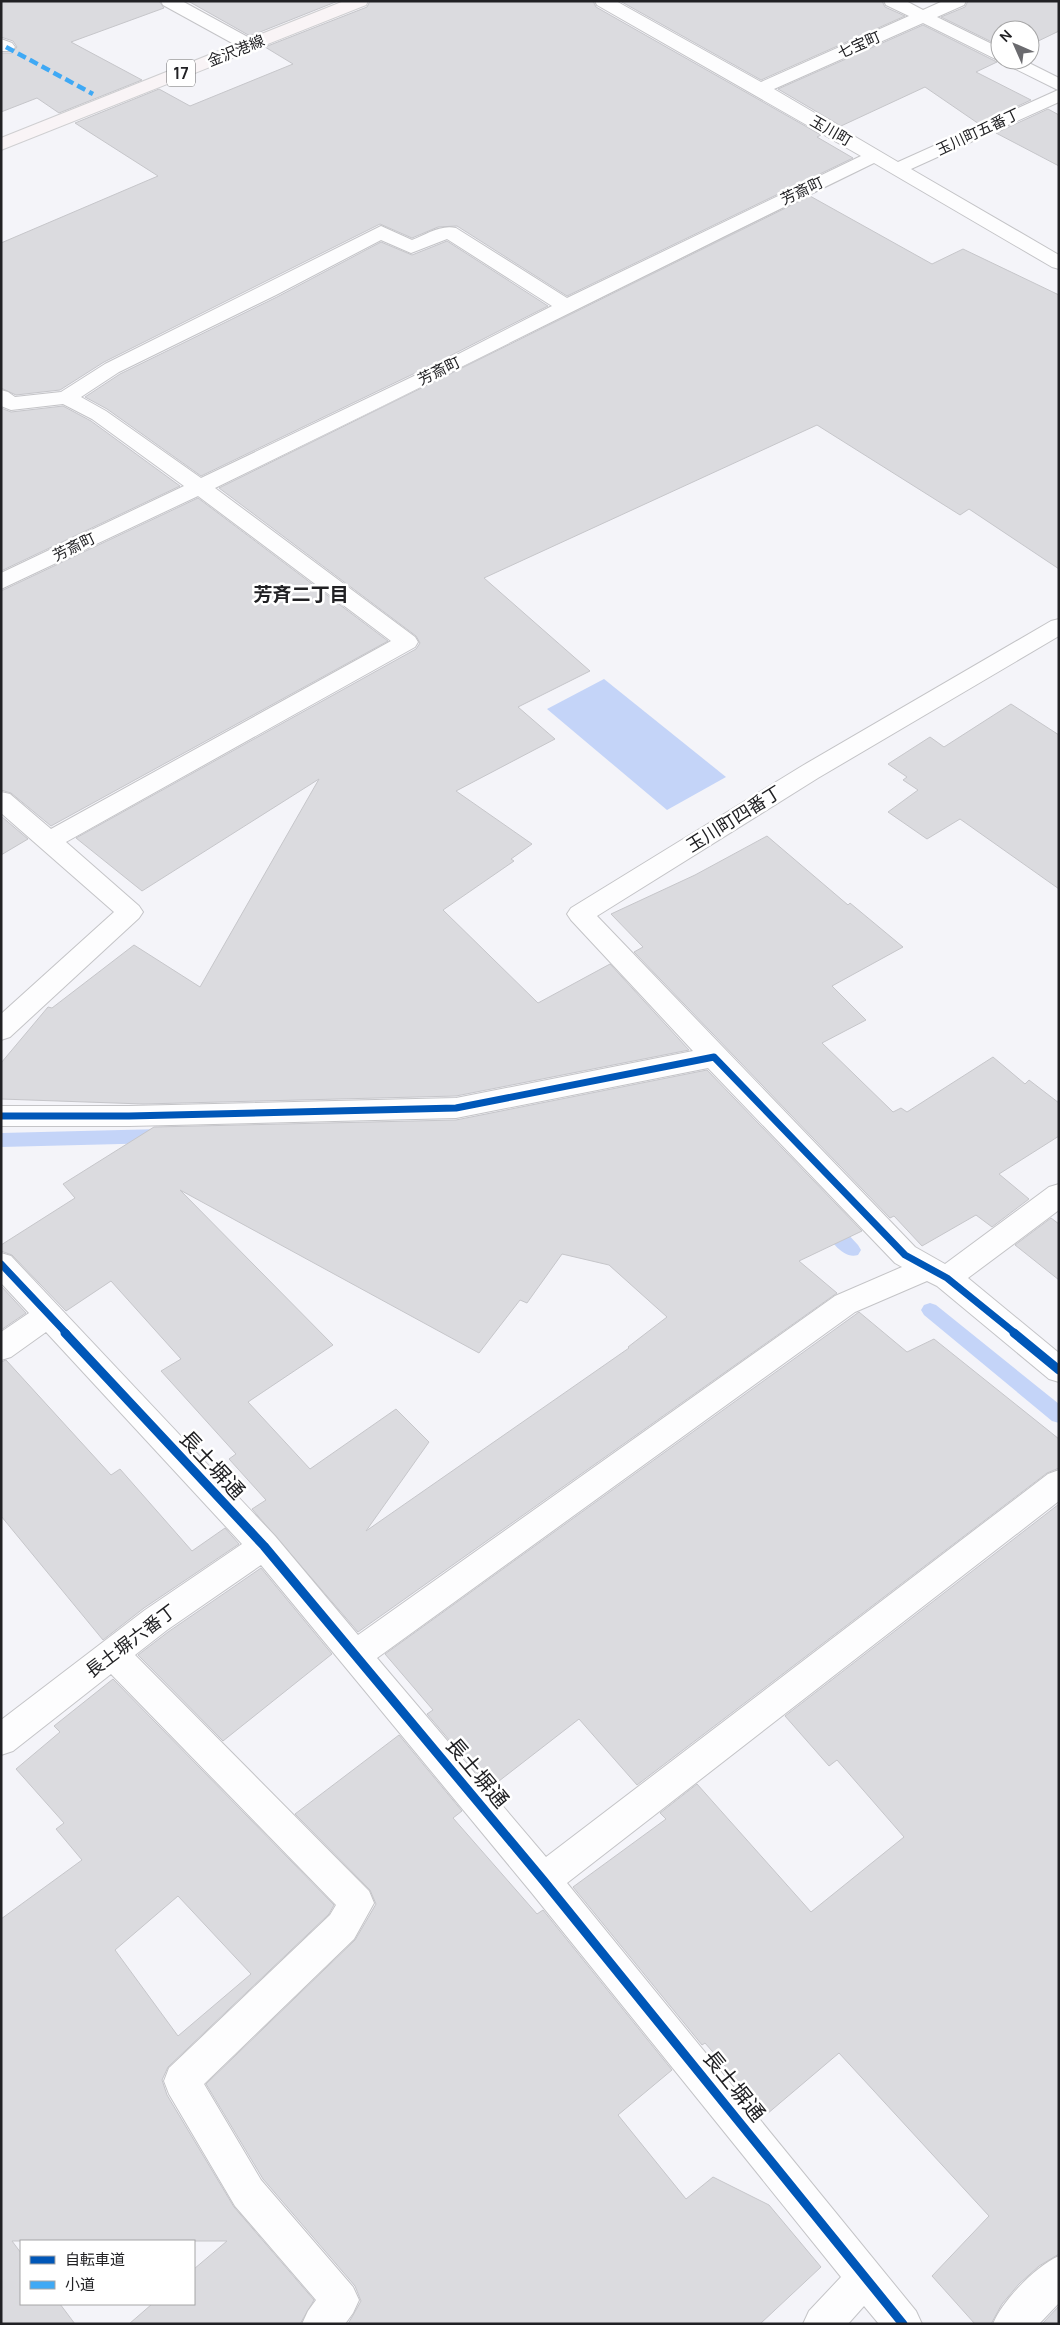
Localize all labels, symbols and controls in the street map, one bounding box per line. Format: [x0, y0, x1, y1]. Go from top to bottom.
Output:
north arrow [990, 20, 1040, 70]
text: N [995, 25, 1016, 46]
street label: 七宝町 [834, 26, 884, 63]
street label: 金沢港線 [204, 30, 268, 72]
road number: 17 [167, 59, 195, 86]
street label: 玉川町五番丁 [933, 103, 1023, 160]
street label: 玉川町 [807, 110, 856, 151]
street label: 芳斎町 [777, 172, 827, 210]
street label: 芳斎町 [414, 351, 464, 390]
street label: 芳斎町 [49, 527, 99, 566]
district label: 芳斉二丁目 [253, 581, 349, 607]
street label: 玉川町四番丁 [681, 779, 786, 857]
street label: 長土塀通 [174, 1424, 252, 1505]
street label: 長土塀六番丁 [80, 1598, 181, 1682]
street label: 長土塀通 [440, 1731, 515, 1814]
street label: 長土塀通 [697, 2044, 772, 2127]
legend [20, 2240, 195, 2305]
text: 自転車道 [65, 2249, 125, 2270]
text: 小道 [65, 2274, 95, 2295]

